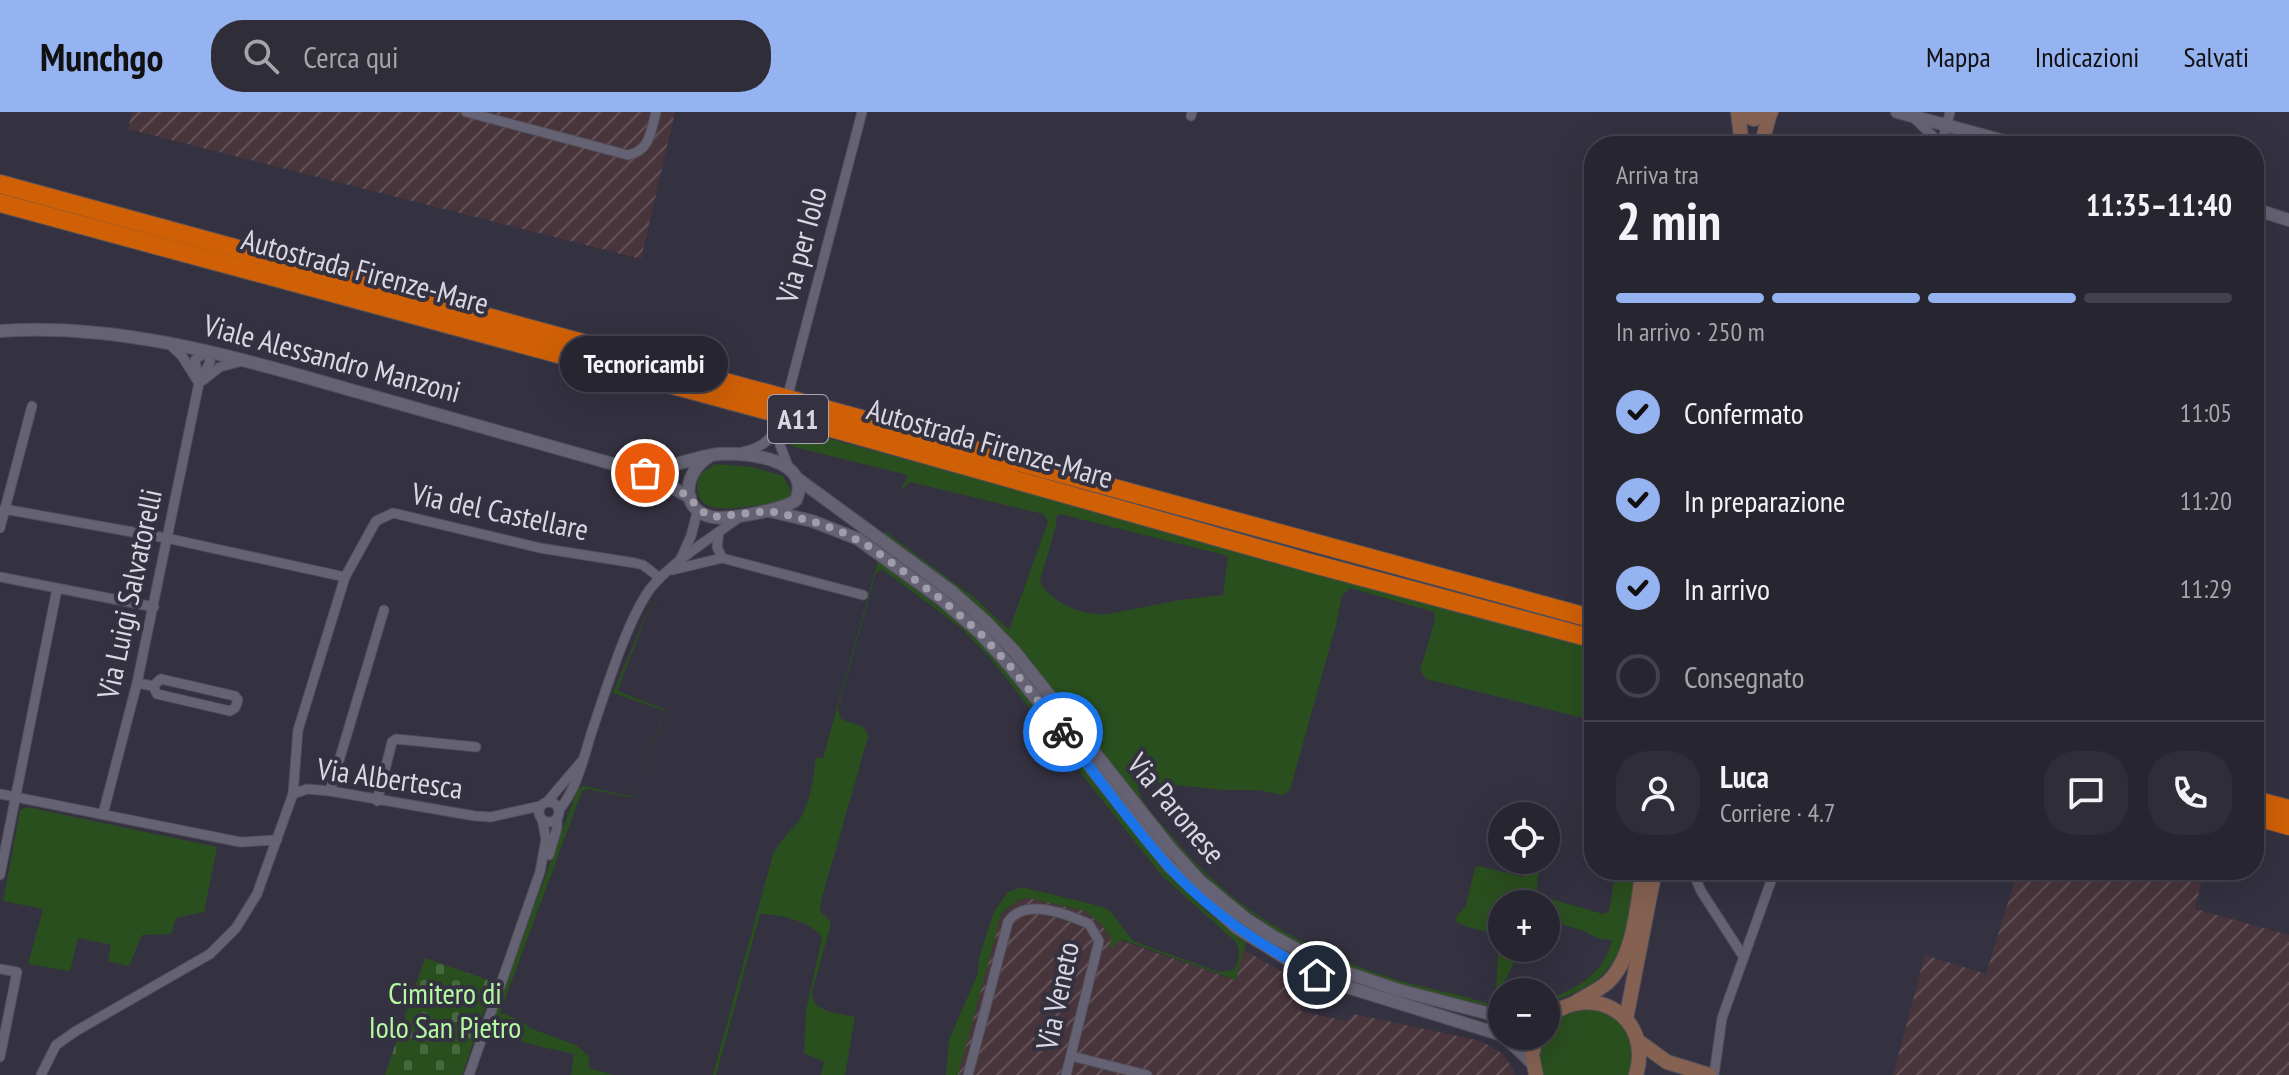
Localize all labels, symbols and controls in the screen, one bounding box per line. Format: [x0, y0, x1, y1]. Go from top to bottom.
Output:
search box [211, 20, 771, 92]
text: Munchgo [40, 32, 163, 81]
icon: search [239, 34, 283, 78]
text: Cerca qui [303, 37, 398, 76]
text: Mappa [1926, 38, 1991, 75]
text: Indicazioni [2035, 38, 2139, 75]
text: Salvati [2183, 38, 2249, 75]
text: Arriva tra [1616, 158, 1699, 191]
street label: Via per Iolo [766, 182, 835, 308]
text: 11:35–11:40 [2086, 185, 2232, 224]
text: 2 min [1616, 187, 1721, 254]
street label: Autostrada Firenze-Mare [238, 219, 493, 322]
street label: Viale Alessandro Manzoni [199, 304, 465, 411]
text: In arrivo · 250 m [1616, 315, 1765, 348]
callout: Tecnoricambi [561, 337, 729, 393]
text: Tecnoricambi [584, 347, 704, 380]
street label: Autostrada Firenze-Mare [863, 389, 1118, 496]
icon: check [1616, 390, 1660, 434]
text: Confermato [1684, 393, 1804, 432]
road number: A11 [768, 395, 828, 443]
text: 11:05 [2180, 396, 2232, 429]
pin [611, 439, 679, 507]
icon: bag [623, 451, 667, 495]
street label: Via del Castellare [407, 473, 592, 548]
icon: check [1616, 478, 1660, 522]
text: In preparazione [1684, 481, 1845, 520]
text: 11:20 [2180, 484, 2232, 517]
street label: Via Luigi Salvatorelli [87, 485, 170, 703]
icon: check [1616, 566, 1660, 610]
text: In arrivo [1684, 569, 1770, 608]
text: 11:29 [2180, 572, 2232, 605]
text: Consegnato [1684, 657, 1804, 696]
courier [1023, 692, 1103, 772]
icon: bike [1041, 710, 1085, 754]
street label: Via Paronese [1119, 744, 1235, 871]
street label: Via Albertesca [314, 748, 466, 807]
button: person [1616, 751, 1700, 835]
button: chat [2044, 751, 2128, 835]
button: phone [2148, 751, 2232, 835]
text: Luca [1720, 757, 1769, 796]
text: Corriere · 4.7 [1720, 796, 1836, 829]
map controls [1488, 802, 1560, 1050]
button: locate [1488, 802, 1560, 874]
button: + [1488, 890, 1560, 962]
street label: Via Veneto [1026, 938, 1087, 1054]
pin [1283, 941, 1351, 1009]
icon: home [1295, 953, 1339, 997]
park label: Cimitero di Iolo San Pietro [369, 973, 521, 1046]
button: − [1488, 978, 1560, 1050]

